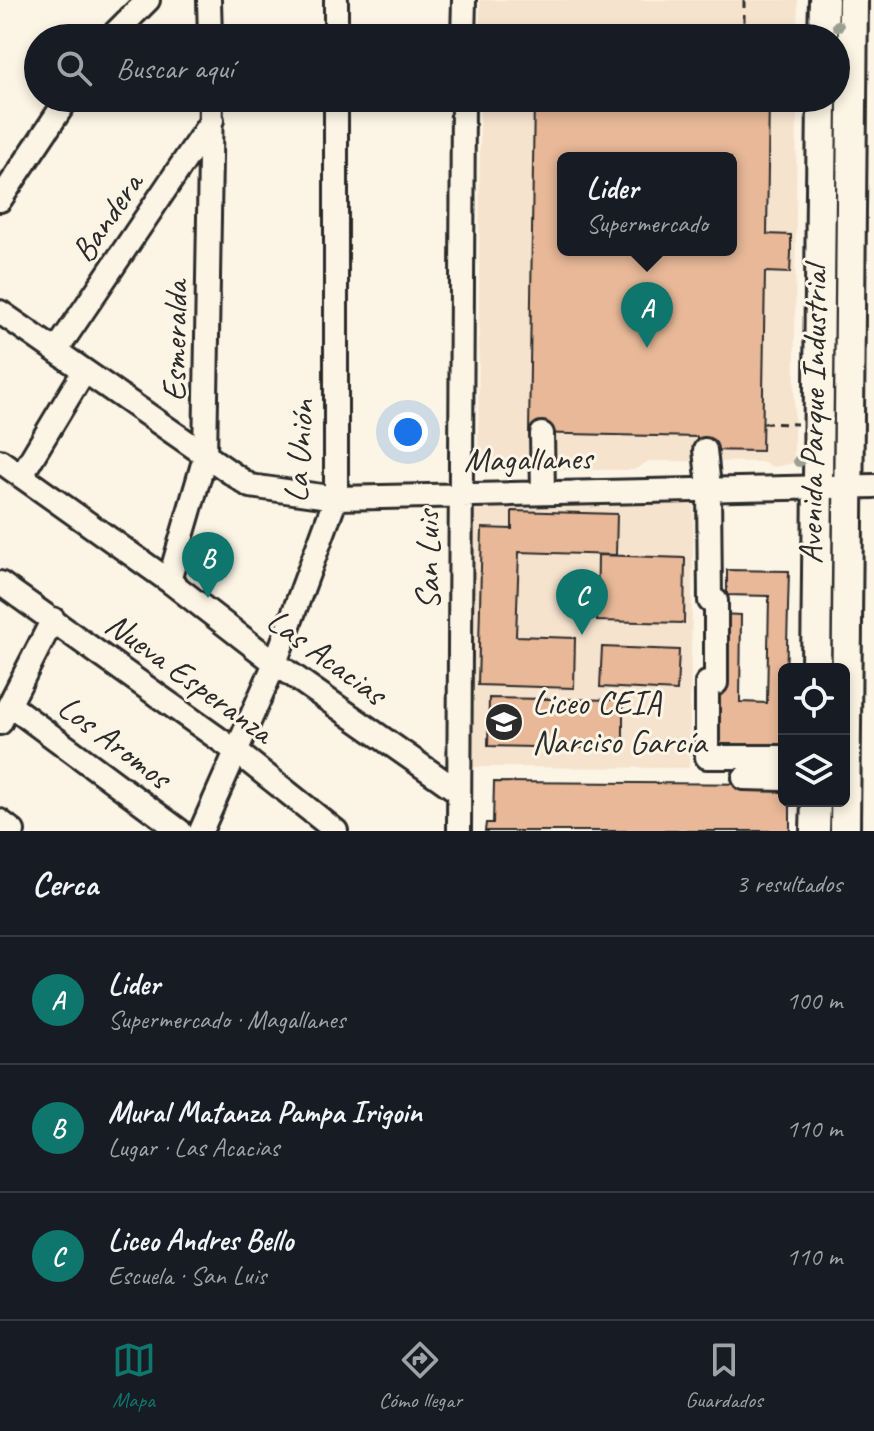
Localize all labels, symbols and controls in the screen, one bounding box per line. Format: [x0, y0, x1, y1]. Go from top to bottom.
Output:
search box [24, 24, 850, 112]
icon: search [52, 46, 96, 90]
text: Buscar aquí [116, 49, 234, 87]
popup [557, 152, 737, 256]
street label: Bandera [61, 162, 153, 270]
text: Lider [586, 169, 638, 207]
text: Supermercado [586, 207, 708, 240]
street label: Avenida Parque Industrial [788, 259, 837, 564]
street label: Esmeralda [152, 277, 197, 402]
pin: A [621, 282, 673, 348]
street label: La Unión [273, 397, 324, 504]
your location [388, 412, 428, 452]
street label: Magallanes [463, 436, 595, 481]
street label: San Luis [406, 508, 449, 610]
pin: B [182, 532, 234, 598]
pin: C [556, 569, 608, 635]
street label: Las Acacias [259, 599, 398, 716]
street label: Nueva Esperanza [97, 602, 284, 754]
map controls [778, 663, 850, 807]
button: locate [778, 663, 850, 735]
place label: Liceo CEIA Narciso García [532, 681, 709, 763]
street label: Los Aromos [50, 685, 182, 800]
school or university icon: Liceo CEIA Narciso García [483, 701, 525, 743]
button: layers [778, 735, 850, 807]
text: Cerca [32, 862, 98, 905]
text: 3 resultados [736, 867, 842, 900]
text: Lider [108, 965, 160, 1003]
text: A [51, 984, 65, 1017]
text: 100 m [786, 984, 842, 1017]
text: Supermercado · Magallanes [108, 1003, 345, 1036]
text: Mural Matanza Pampa Irigoin [108, 1093, 422, 1131]
text: B [51, 1112, 65, 1145]
text: 110 m [786, 1112, 842, 1145]
text: Lugar · Las Acacias [108, 1131, 279, 1164]
text: Liceo Andres Bello [108, 1221, 293, 1259]
text: C [52, 1240, 64, 1273]
text: 110 m [786, 1240, 842, 1273]
text: Escuela · San Luis [108, 1259, 266, 1292]
tab: Mapa [112, 1338, 156, 1414]
tab: Cómo llegar [379, 1338, 462, 1414]
tab: Guardados [685, 1338, 762, 1414]

